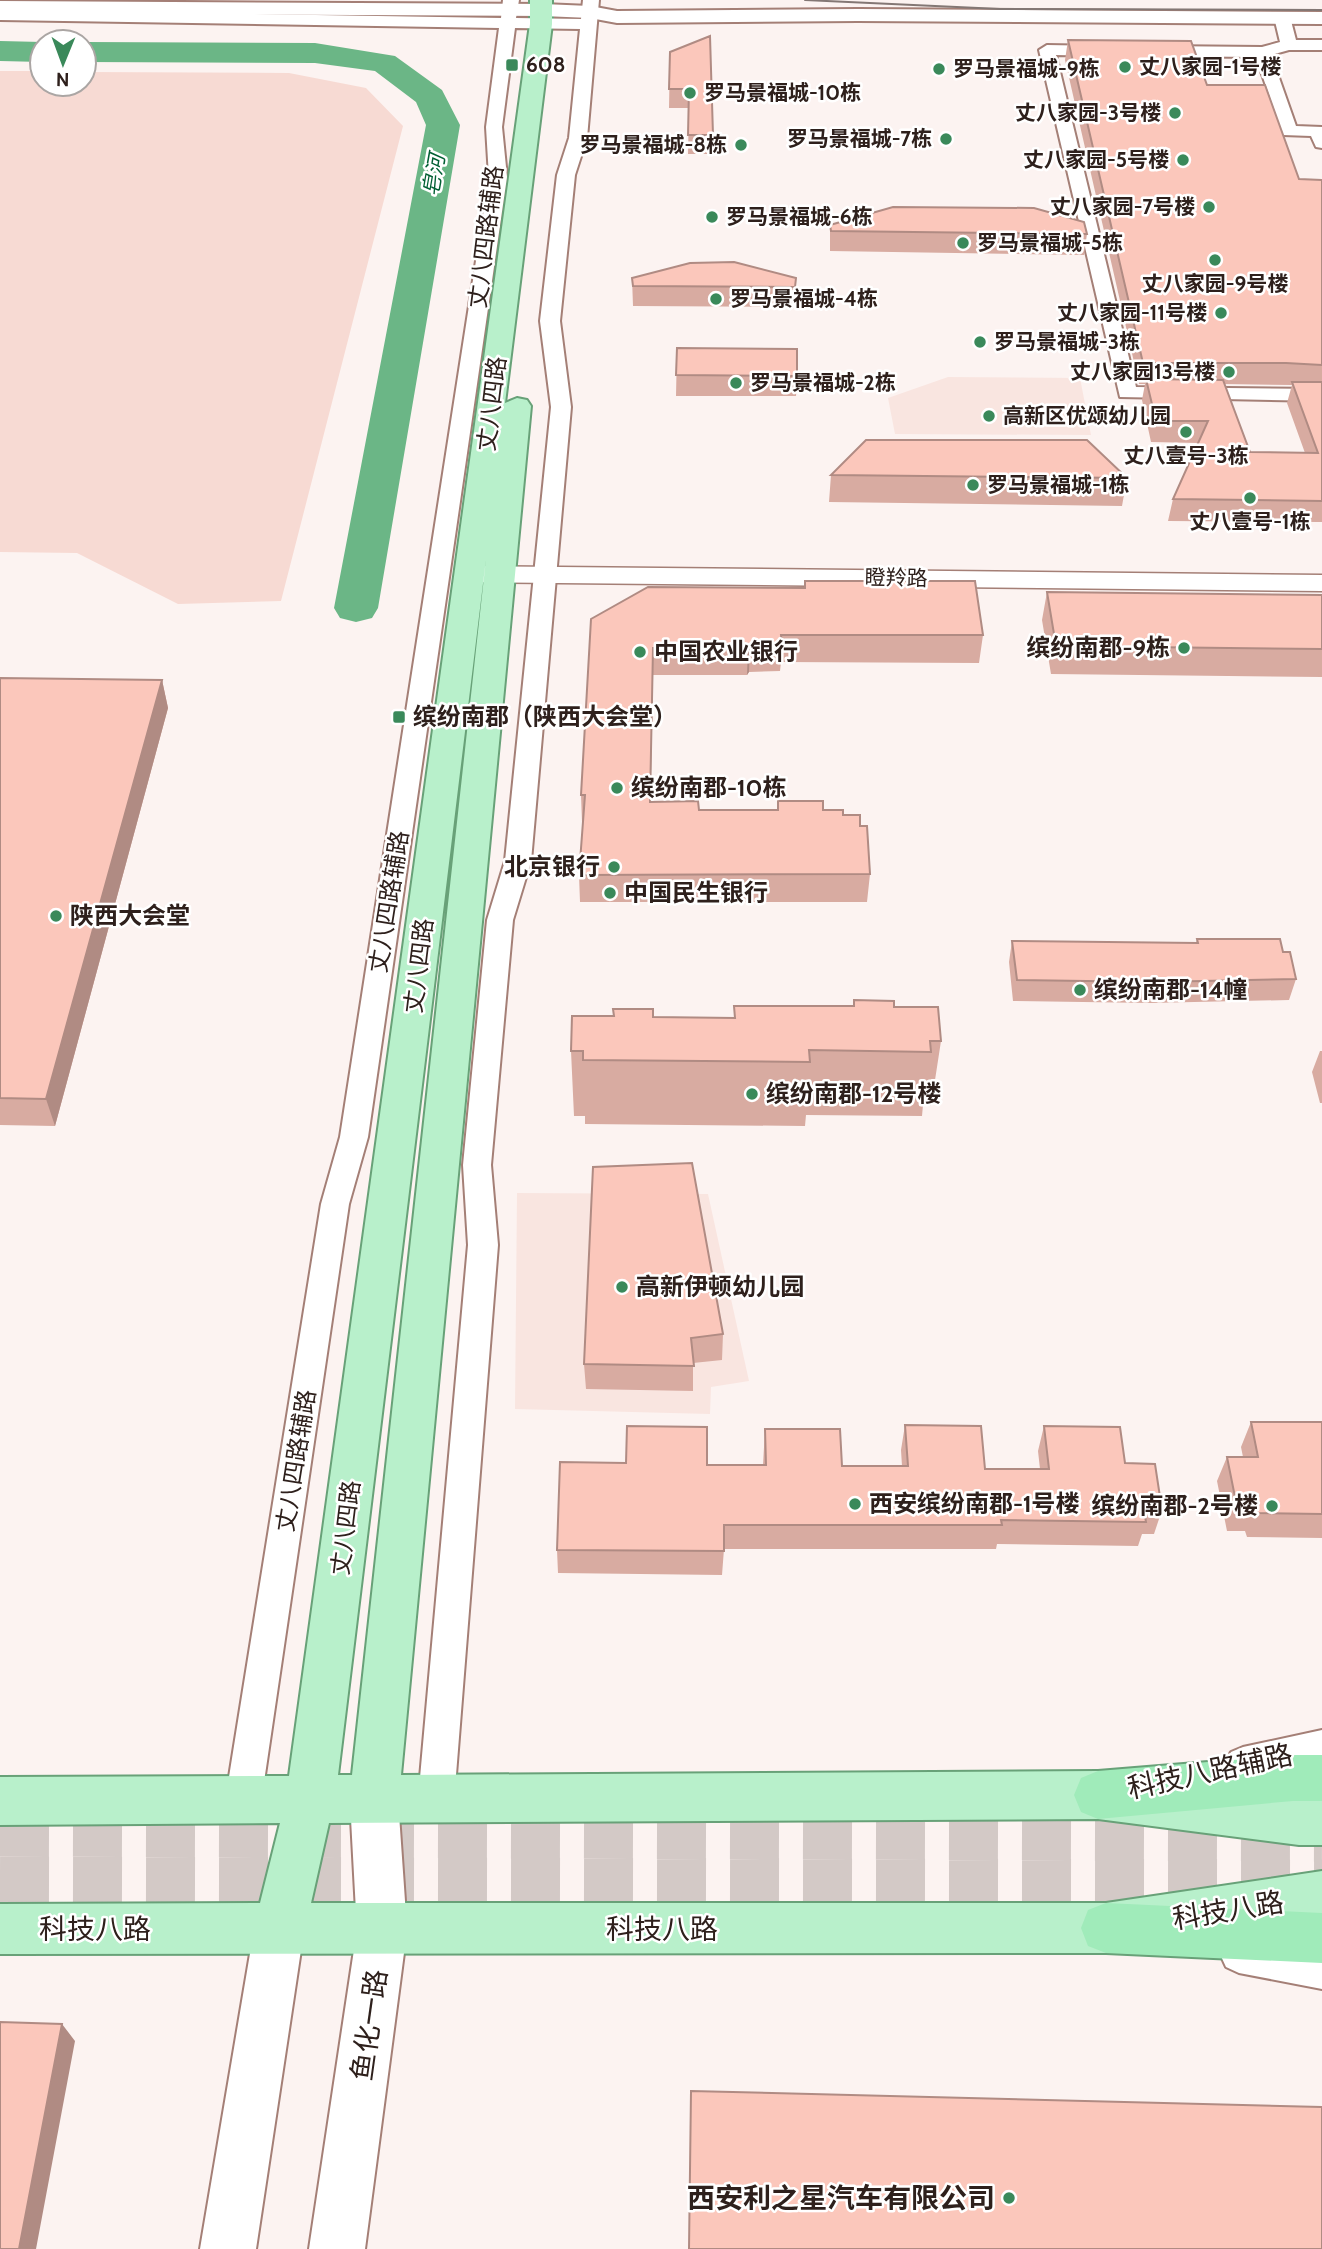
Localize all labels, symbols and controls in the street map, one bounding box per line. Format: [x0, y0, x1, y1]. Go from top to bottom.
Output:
north arrow [28, 28, 98, 98]
place label: 608 [526, 52, 565, 77]
place label: 丈八家园-1号楼 [1139, 54, 1281, 79]
place label: 罗马景福城-9栋 [953, 56, 1100, 81]
marker: 608 [504, 57, 520, 73]
marker: 丈八家园-1号楼 [1117, 59, 1133, 75]
marker: 罗马景福城-9栋 [931, 61, 947, 77]
text: N [56, 68, 70, 91]
place label: 罗马景福城-10栋 [704, 80, 861, 105]
marker: 罗马景福城-10栋 [682, 85, 698, 101]
place label: 丈八家园-3号楼 [1015, 100, 1161, 125]
marker: 丈八家园-3号楼 [1167, 105, 1183, 121]
place label: 罗马景福城-7栋 [787, 126, 932, 151]
marker: 罗马景福城-7栋 [938, 131, 954, 147]
place label: 罗马景福城-8栋 [580, 132, 727, 157]
marker: 罗马景福城-8栋 [733, 137, 749, 153]
place label: 丈八家园-5号楼 [1023, 147, 1169, 172]
water label: 皂河 [418, 148, 450, 198]
marker: 丈八家园-5号楼 [1175, 152, 1191, 168]
street label: 丈八四路辅路 [462, 164, 509, 310]
place label: 丈八家园-7号楼 [1050, 194, 1195, 219]
marker: 丈八家园-7号楼 [1201, 199, 1217, 215]
place label: 罗马景福城-6栋 [726, 204, 873, 229]
marker: 罗马景福城-6栋 [704, 209, 720, 225]
place label: 罗马景福城-5栋 [977, 230, 1123, 255]
marker: 罗马景福城-5栋 [955, 235, 971, 251]
marker: 丈八家园-9号楼 [1207, 252, 1223, 268]
place label: 丈八家园-9号楼 [1142, 271, 1288, 296]
place label: 罗马景福城-4栋 [730, 286, 878, 311]
marker: 罗马景福城-4栋 [708, 291, 724, 307]
place label: 丈八家园-11号楼 [1057, 300, 1207, 325]
marker: 丈八家园-11号楼 [1213, 305, 1229, 321]
place label: 罗马景福城-3栋 [994, 329, 1140, 354]
marker: 罗马景福城-3栋 [972, 334, 988, 350]
street label: 丈八四路 [471, 355, 512, 453]
place label: 丈八家园13号楼 [1070, 359, 1215, 384]
marker: 丈八家园13号楼 [1221, 364, 1237, 380]
place label: 罗马景福城-2栋 [750, 370, 896, 395]
marker: 罗马景福城-2栋 [728, 375, 744, 391]
place label: 高新区优颂幼儿园 [1003, 403, 1171, 428]
marker: 高新区优颂幼儿园 [981, 408, 997, 424]
marker: 丈八壹号-3栋 [1178, 424, 1194, 440]
place label: 丈八壹号-3栋 [1123, 443, 1249, 468]
place label: 罗马景福城-1栋 [987, 472, 1129, 497]
marker: 罗马景福城-1栋 [965, 477, 981, 493]
marker: 丈八壹号-1栋 [1242, 490, 1258, 506]
place label: 丈八壹号-1栋 [1189, 509, 1311, 534]
street label: 瞪羚路 [864, 564, 928, 591]
place label: 缤纷南郡-9栋 [1026, 633, 1170, 662]
place label: 中国农业银行 [654, 637, 798, 666]
marker: 缤纷南郡-9栋 [1176, 640, 1192, 656]
marker: 中国农业银行 [632, 644, 648, 660]
place label: 缤纷南郡（陕西大会堂） [413, 702, 677, 731]
marker: 缤纷南郡（陕西大会堂） [391, 709, 407, 725]
place label: 缤纷南郡-10栋 [631, 773, 787, 802]
marker: 缤纷南郡-10栋 [609, 780, 625, 796]
street label: 丈八四路辅路 [363, 829, 414, 975]
place label: 北京银行 [504, 852, 600, 881]
marker: 北京银行 [606, 859, 622, 875]
place label: 中国民生银行 [624, 878, 768, 907]
marker: 中国民生银行 [602, 885, 618, 901]
place label: 陕西大会堂 [70, 901, 190, 930]
marker: 陕西大会堂 [48, 908, 64, 924]
street label: 丈八四路 [398, 917, 439, 1015]
place label: 缤纷南郡-14幢 [1094, 975, 1247, 1004]
marker: 缤纷南郡-14幢 [1072, 982, 1088, 998]
place label: 缤纷南郡-12号楼 [766, 1079, 941, 1108]
marker: 缤纷南郡-12号楼 [744, 1086, 760, 1102]
place label: 高新伊顿幼儿园 [636, 1272, 804, 1301]
marker: 高新伊顿幼儿园 [614, 1279, 630, 1295]
street label: 丈八四路辅路 [270, 1388, 321, 1534]
street label: 丈八四路 [325, 1479, 366, 1577]
place label: 西安缤纷南郡-1号楼 [869, 1489, 1080, 1518]
place label: 缤纷南郡-2号楼 [1092, 1491, 1258, 1520]
marker: 西安缤纷南郡-1号楼 [847, 1496, 863, 1512]
marker: 缤纷南郡-2号楼 [1264, 1498, 1280, 1514]
street label: 科技八路辅路 [1124, 1737, 1296, 1805]
street label: 科技八路 [1170, 1884, 1286, 1936]
street label: 科技八路 [39, 1912, 151, 1946]
street label: 科技八路 [606, 1912, 718, 1946]
street label: 鱼化一路 [344, 1967, 394, 2083]
place label: 西安利之星汽车有限公司 [687, 2181, 995, 2215]
marker: 西安利之星汽车有限公司 [1001, 2190, 1017, 2206]

